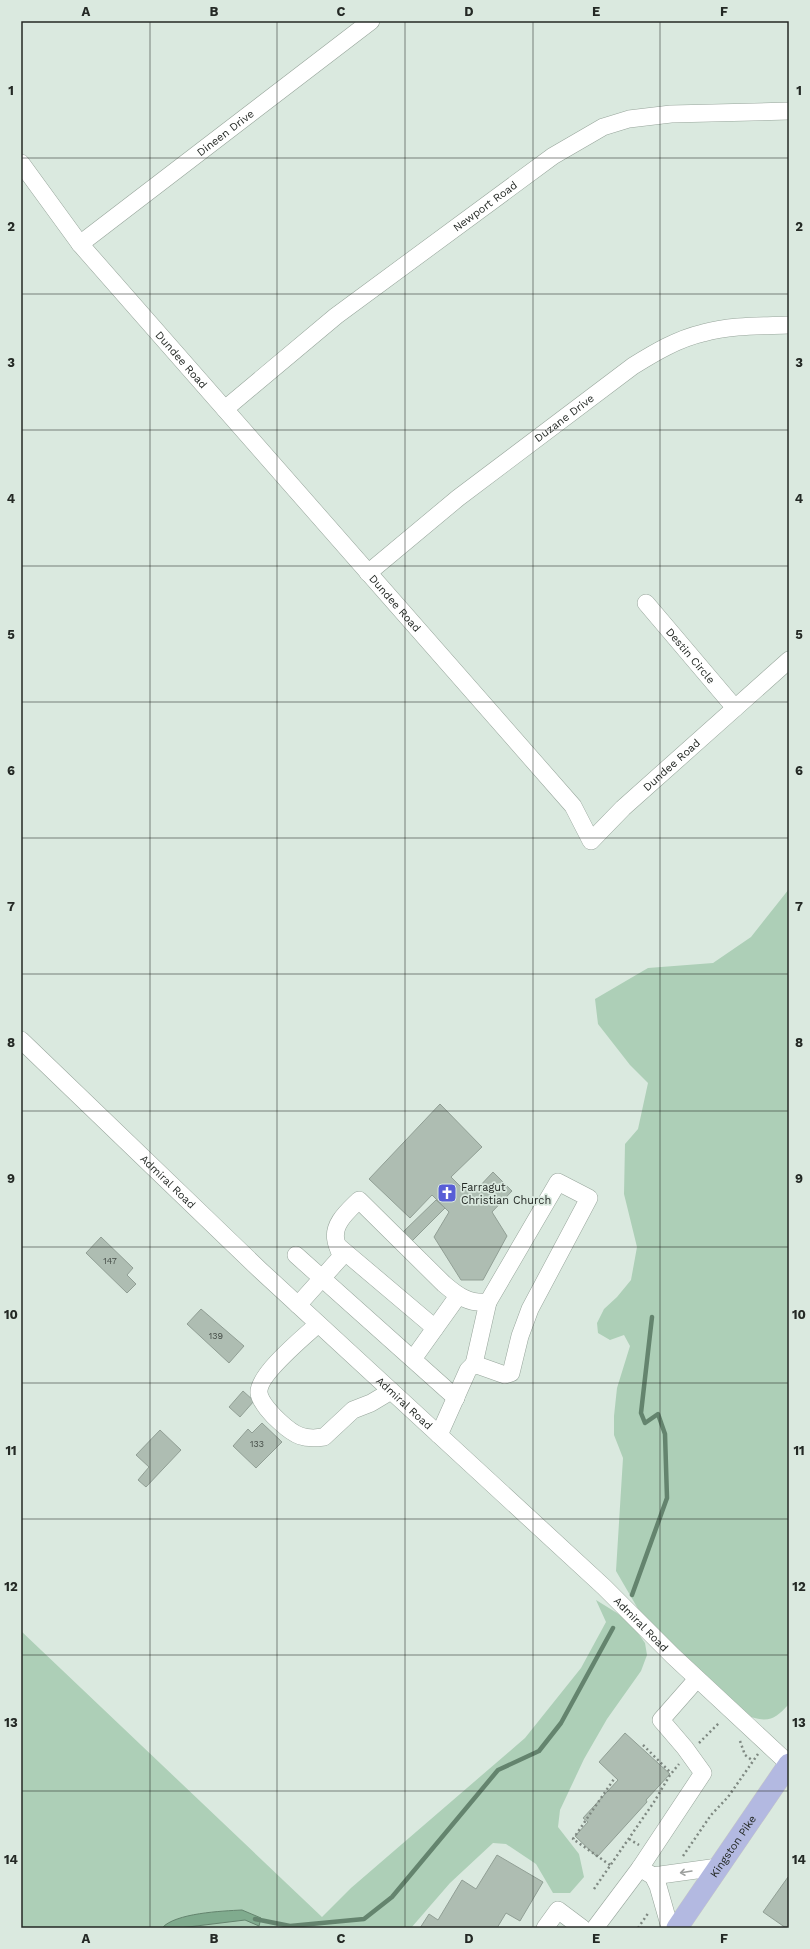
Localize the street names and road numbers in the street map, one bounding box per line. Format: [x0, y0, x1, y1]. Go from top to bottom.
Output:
street label: Dineen Drive [194, 107, 257, 159]
street label: Newport Road [451, 179, 520, 234]
street label: Dundee Road [152, 329, 210, 391]
street label: Duzane Drive [532, 392, 597, 445]
street label: Dundee Road [366, 572, 423, 635]
street label: Destin Circle [663, 625, 717, 686]
street label: Dundee Road [641, 736, 703, 794]
street label: Admiral Road [137, 1152, 198, 1211]
street label: Admiral Road [373, 1374, 435, 1432]
street label: Admiral Road [611, 1595, 671, 1654]
street label: Kingston Pike [707, 1813, 759, 1880]

